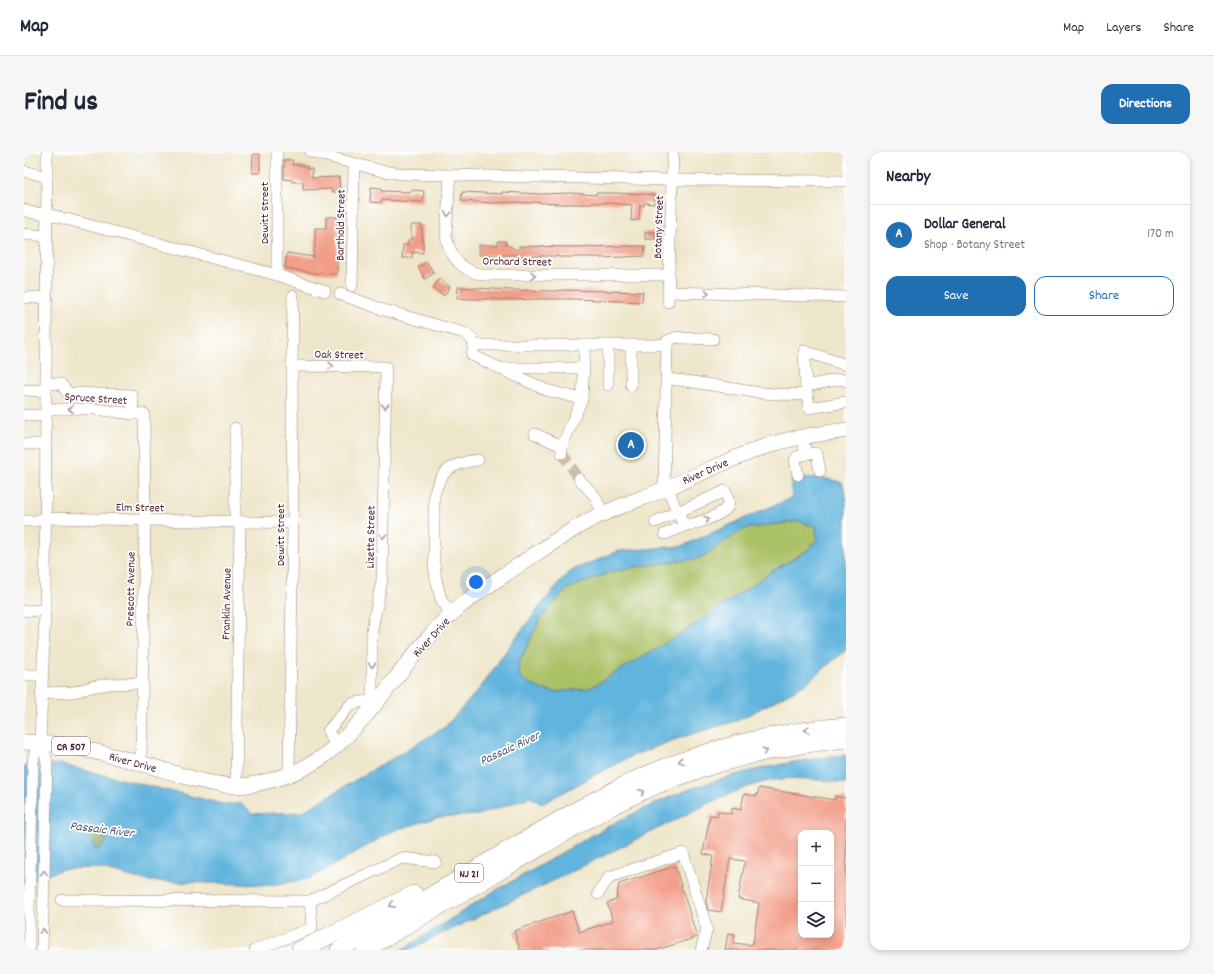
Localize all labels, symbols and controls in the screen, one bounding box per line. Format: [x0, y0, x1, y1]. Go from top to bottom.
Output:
text: Map [20, 14, 49, 41]
text: Map [1063, 18, 1084, 38]
text: Layers [1106, 18, 1141, 38]
text: Share [1163, 18, 1194, 38]
text: Find us [24, 84, 98, 124]
button: Directions [1101, 84, 1190, 124]
text: Nearby [886, 166, 930, 190]
street label: Dewitt Street [257, 181, 274, 244]
street label: Barthold Street [332, 189, 351, 261]
street label: Botany Street [650, 195, 669, 259]
one-way arrow [443, 211, 452, 217]
text: Dollar General [924, 214, 1005, 236]
text: A [895, 225, 903, 244]
text: 170 m [1147, 225, 1174, 244]
text: Shop · Botany Street [924, 236, 1025, 255]
street label: Orchard Street [482, 253, 552, 272]
one-way arrow [530, 271, 536, 279]
button: Save [886, 276, 1026, 316]
button: Share [1034, 276, 1174, 316]
one-way arrow [704, 289, 710, 298]
street label: Oak Street [314, 347, 364, 364]
one-way arrow [328, 362, 334, 371]
street label: Spruce Street [64, 389, 128, 410]
one-way arrow [381, 403, 389, 409]
one-way arrow [68, 405, 74, 413]
pin: A [618, 430, 644, 460]
street label: River Drive [680, 455, 731, 490]
street label: Elm Street [116, 500, 165, 517]
street label: Dewitt Street [273, 503, 290, 566]
street label: Lizette Street [362, 505, 381, 569]
one-way arrow [703, 516, 710, 524]
one-way arrow [378, 533, 387, 539]
street label: Prescott Avenue [122, 551, 141, 627]
street label: Franklin Avenue [218, 568, 237, 640]
your location [466, 572, 486, 592]
street label: River Drive [410, 614, 455, 662]
one-way arrow [368, 662, 376, 668]
one-way arrow [804, 725, 810, 734]
water label: Passaic River [477, 726, 545, 771]
road number: CR 507 [52, 737, 90, 755]
one-way arrow [762, 748, 768, 756]
street label: River Drive [107, 749, 158, 778]
one-way arrow [678, 757, 685, 765]
one-way arrow [637, 789, 645, 797]
water label: Passaic River [69, 817, 137, 844]
map controls [798, 830, 834, 938]
button: + [798, 830, 834, 866]
road number: NJ 21 [455, 864, 483, 882]
button: − [798, 866, 834, 902]
one-way arrow [40, 870, 48, 876]
one-way arrow [388, 900, 396, 907]
button: layers [798, 902, 834, 938]
one-way arrow [38, 928, 47, 934]

